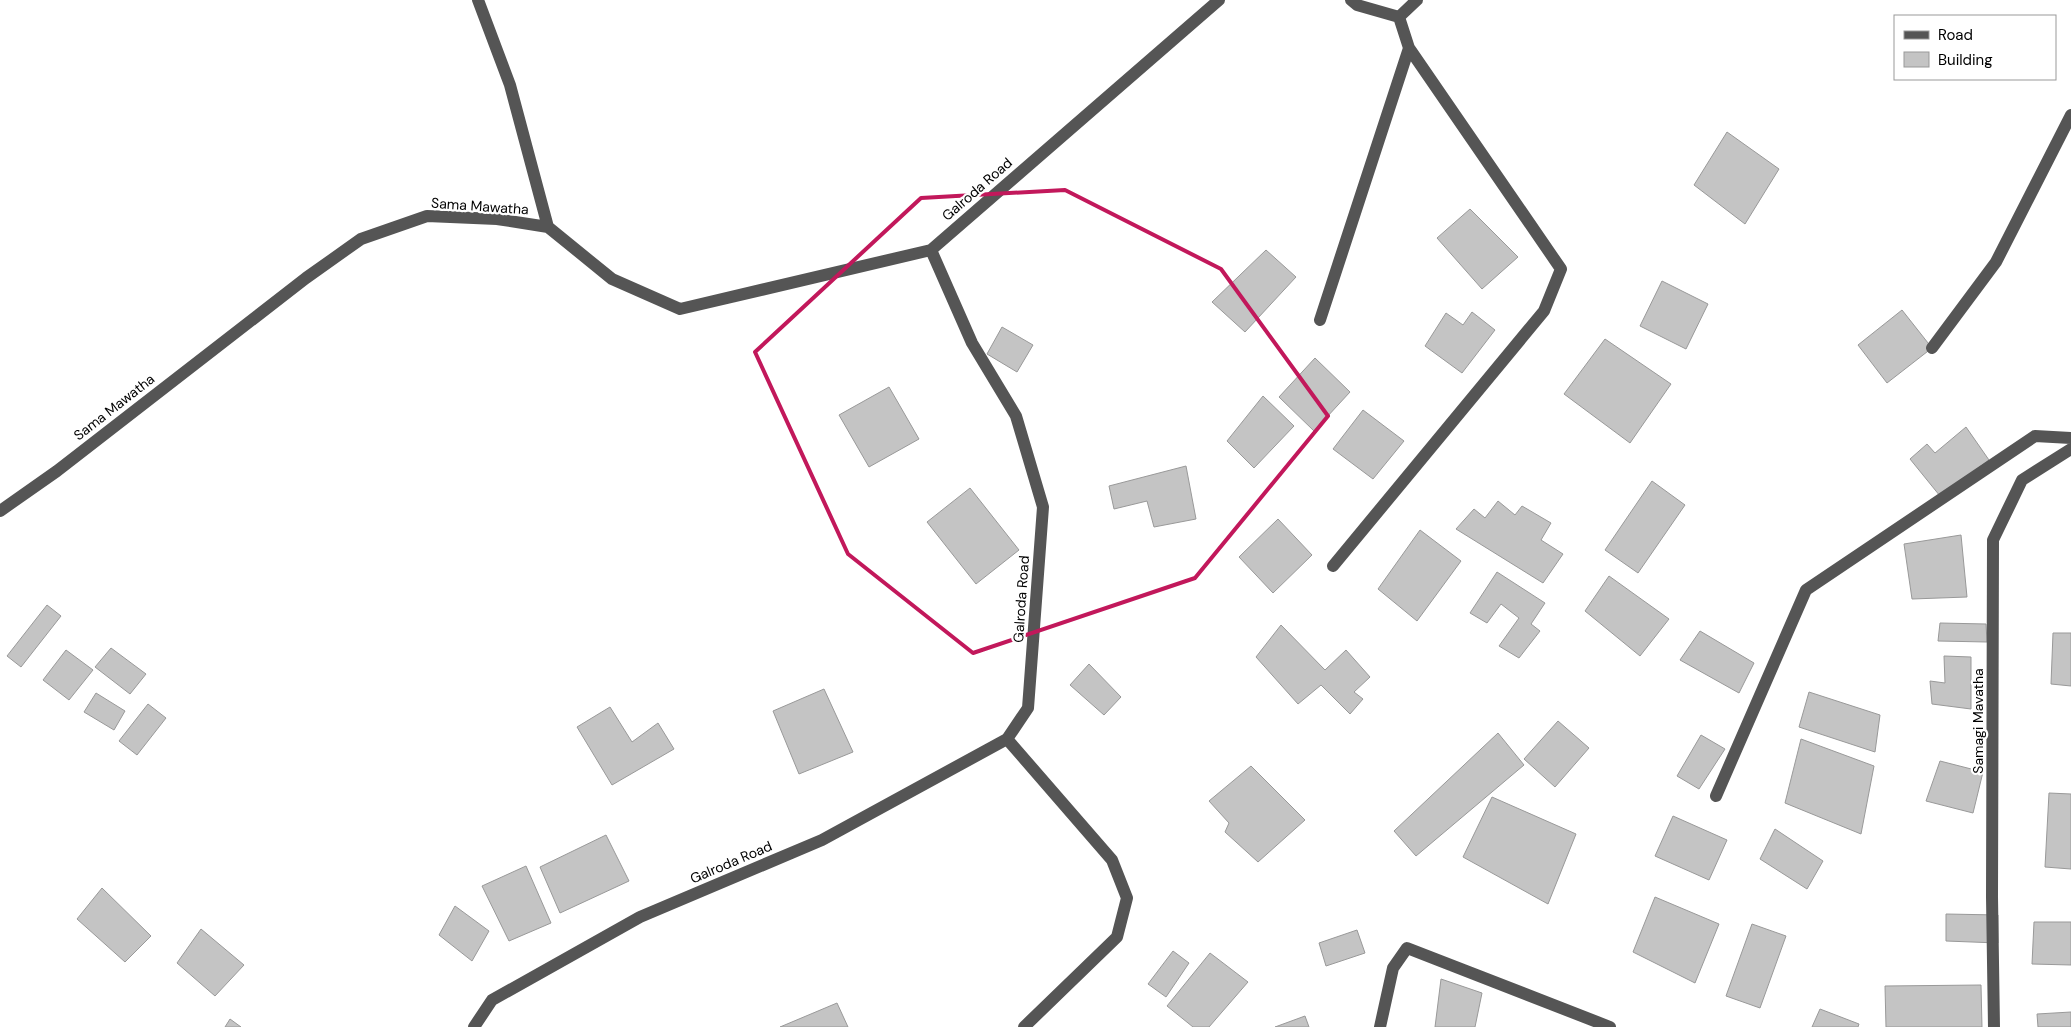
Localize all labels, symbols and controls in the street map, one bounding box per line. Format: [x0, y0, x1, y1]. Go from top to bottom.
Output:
legend [1894, 15, 2056, 80]
text: Road [1938, 25, 1973, 45]
text: Building [1938, 50, 1993, 70]
street label: Galroda Road [938, 154, 1016, 224]
street label: Sama Mawatha [431, 194, 529, 218]
street label: Sama Mawatha [70, 370, 158, 444]
street label: Galroda Road [1009, 555, 1033, 643]
street label: Samagi Mavatha [1969, 668, 1987, 774]
street label: Galroda Road [687, 837, 775, 887]

